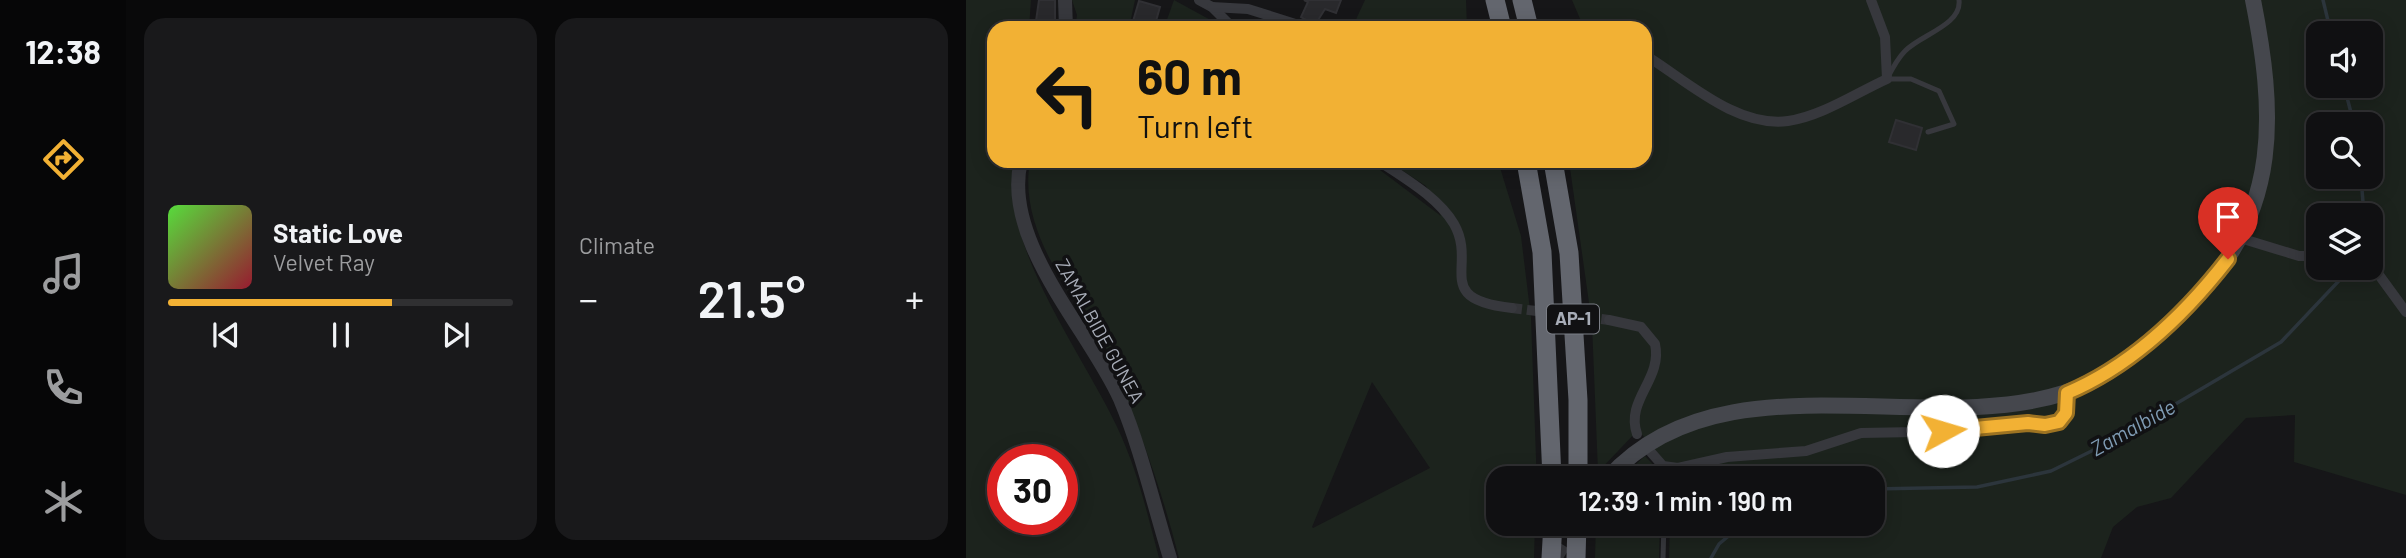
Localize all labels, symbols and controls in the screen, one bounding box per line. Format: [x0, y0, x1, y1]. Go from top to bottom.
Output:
map controls [2306, 21, 2383, 280]
button: sound [2306, 21, 2383, 98]
text: 12:38 [25, 32, 101, 70]
text: 60 m [1137, 46, 1242, 105]
icon: left [1022, 49, 1113, 140]
text: Turn left [1137, 106, 1254, 144]
button: search [2306, 112, 2383, 189]
icon: directions [39, 135, 88, 184]
pin [2198, 187, 2258, 259]
icon: arrive [2209, 198, 2247, 236]
button: layers [2306, 203, 2383, 280]
text: Static Love [273, 217, 403, 248]
text: Climate [579, 231, 655, 259]
text: Velvet Ray [273, 248, 375, 276]
icon: music [39, 249, 88, 298]
street label: ZAMALBIDE GUNEA [1051, 255, 1150, 407]
text: 21.5° [698, 266, 805, 328]
text: − [579, 275, 598, 321]
text: + [905, 275, 924, 321]
road number: AP-1 [1547, 304, 1599, 334]
icon: previous [207, 316, 245, 354]
icon: pause [322, 316, 360, 354]
icon: next [437, 316, 475, 354]
icon: phone [39, 363, 88, 412]
water label: Zamalbide [2085, 393, 2179, 460]
position arrow [1906, 394, 1980, 468]
speed limit sign: 30 [987, 444, 1078, 535]
icon: climate [39, 477, 88, 526]
text: 12:39 · 1 min · 190 m [1579, 485, 1792, 516]

